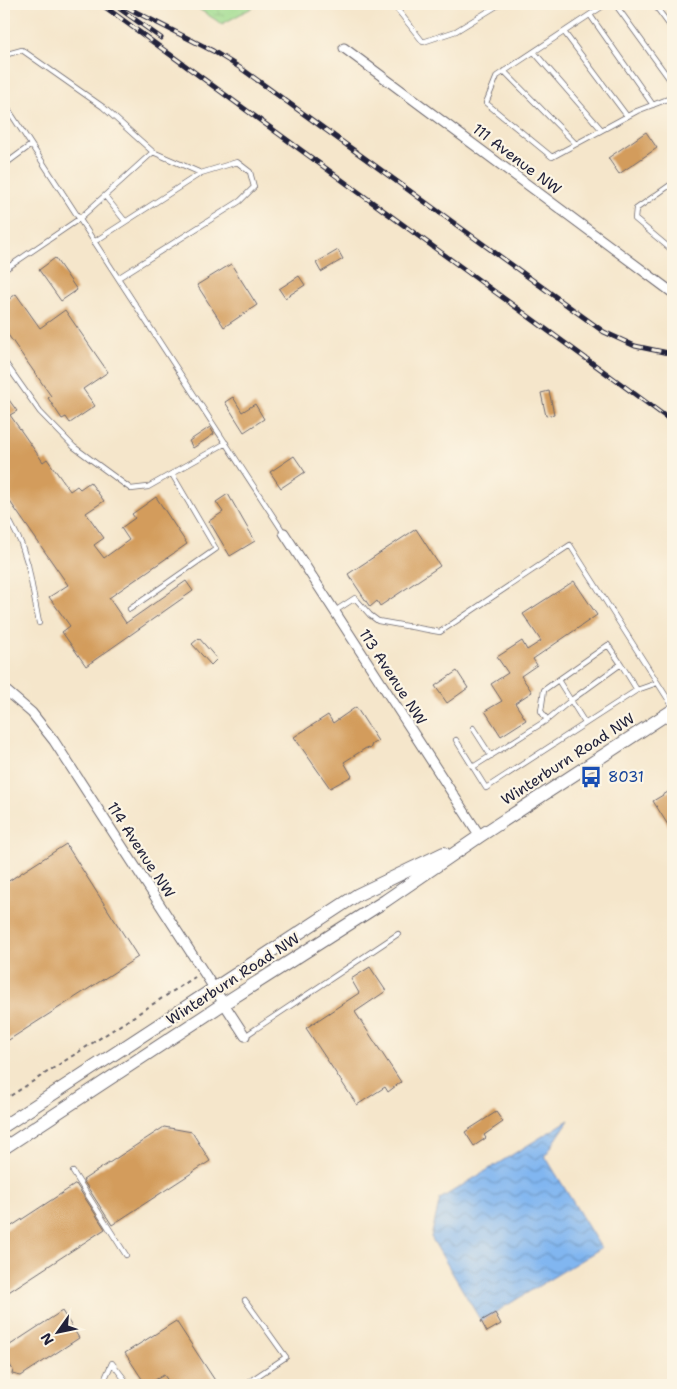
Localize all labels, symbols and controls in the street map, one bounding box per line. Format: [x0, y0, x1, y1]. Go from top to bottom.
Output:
street label: 111 Avenue NW [468, 119, 566, 199]
street label: 113 Avenue NW [354, 625, 432, 729]
street label: Winterburn Road NW [497, 708, 639, 810]
bus stop icon: 8031 [578, 764, 604, 790]
place label: 8031 [608, 767, 644, 787]
street label: 114 Avenue NW [102, 798, 180, 902]
street label: Winterburn Road NW [162, 928, 304, 1030]
north arrow [32, 1306, 82, 1356]
text: N [37, 1330, 58, 1349]

